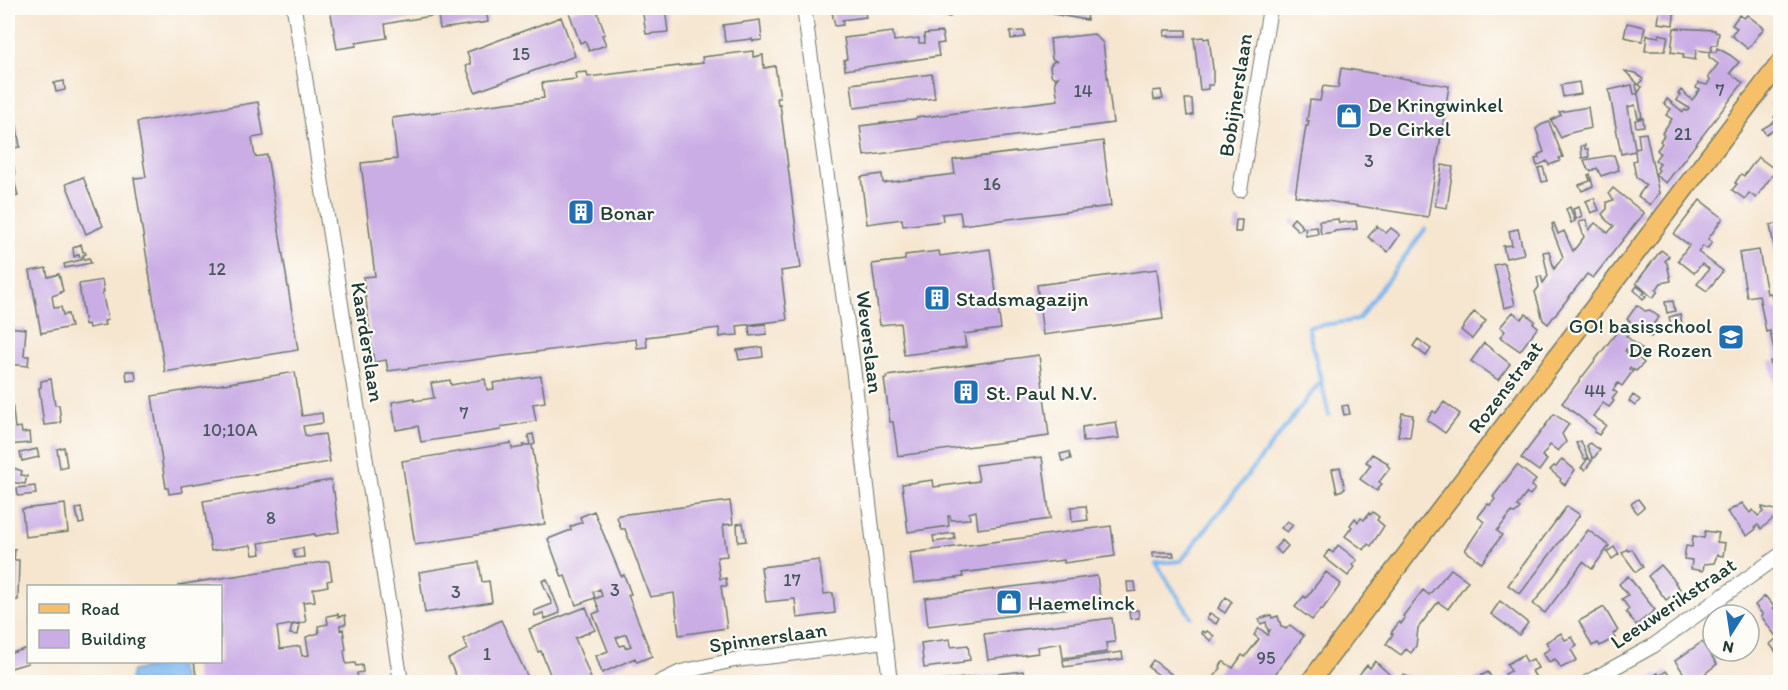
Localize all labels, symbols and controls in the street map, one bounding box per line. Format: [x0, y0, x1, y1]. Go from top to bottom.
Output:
street label: Bobijnerslaan [1213, 31, 1257, 158]
house number: 15 [512, 43, 530, 65]
house number: 7 [1716, 79, 1725, 101]
house number: 14 [1073, 80, 1093, 102]
place label: De Kringwinkel De Cirkel [1368, 92, 1503, 141]
shop icon: De Kringwinkel De Cirkel [1334, 101, 1364, 131]
house number: 21 [1674, 123, 1692, 145]
house number: 3 [1364, 150, 1374, 172]
house number: 16 [983, 173, 1001, 195]
building icon: Bonar [566, 197, 596, 227]
place label: Bonar [600, 200, 655, 225]
house number: 12 [208, 258, 226, 280]
street label: Kaarderslaan [346, 280, 390, 404]
building icon: Stadsmagazijn [922, 283, 952, 313]
place label: Stadsmagazijn [956, 286, 1088, 311]
street label: Weverslaan [851, 289, 889, 395]
place label: GO! basisschool De Rozen [1569, 313, 1712, 362]
school or university icon: GO! basisschool De Rozen [1716, 322, 1746, 352]
street label: Rozenstraat [1462, 336, 1548, 438]
building icon: St. Paul N.V. [951, 377, 981, 407]
place label: St. Paul N.V. [986, 380, 1098, 405]
house number: 44 [1584, 380, 1606, 402]
house number: 7 [460, 402, 469, 424]
house number: 10;10A [203, 419, 258, 441]
house number: 8 [266, 507, 276, 529]
street label: Leeuwerikstraat [1606, 552, 1741, 654]
house number: 17 [783, 569, 801, 591]
house number: 3 [610, 579, 620, 601]
house number: 3 [451, 581, 461, 603]
legend [27, 585, 222, 663]
shop icon: Haemelinck [994, 587, 1024, 617]
place label: Haemelinck [1028, 590, 1135, 615]
text: Road [81, 598, 120, 620]
north arrow [1701, 603, 1761, 663]
street label: Spinnerslaan [707, 616, 829, 658]
text: Building [81, 628, 147, 650]
text: N [1721, 637, 1735, 658]
house number: 1 [483, 643, 491, 665]
house number: 95 [1257, 647, 1275, 669]

